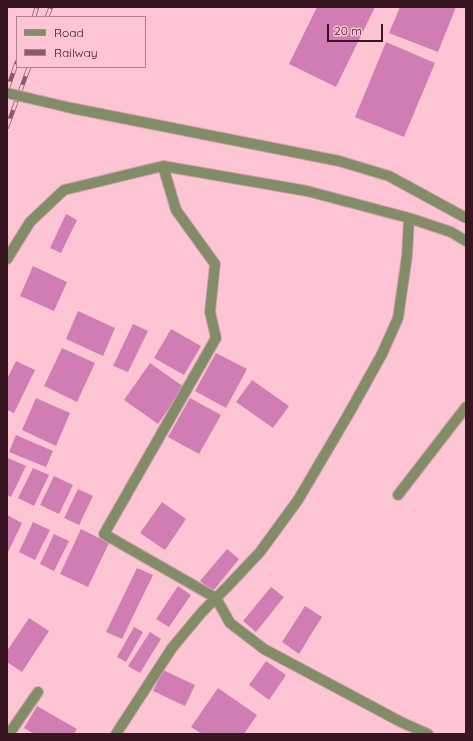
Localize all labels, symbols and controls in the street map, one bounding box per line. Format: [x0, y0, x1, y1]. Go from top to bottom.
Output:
legend [16, 16, 146, 68]
scale bar [329, 16, 385, 42]
text: 20 m [334, 23, 362, 38]
text: Road [54, 25, 84, 40]
text: Railway [54, 45, 98, 60]

